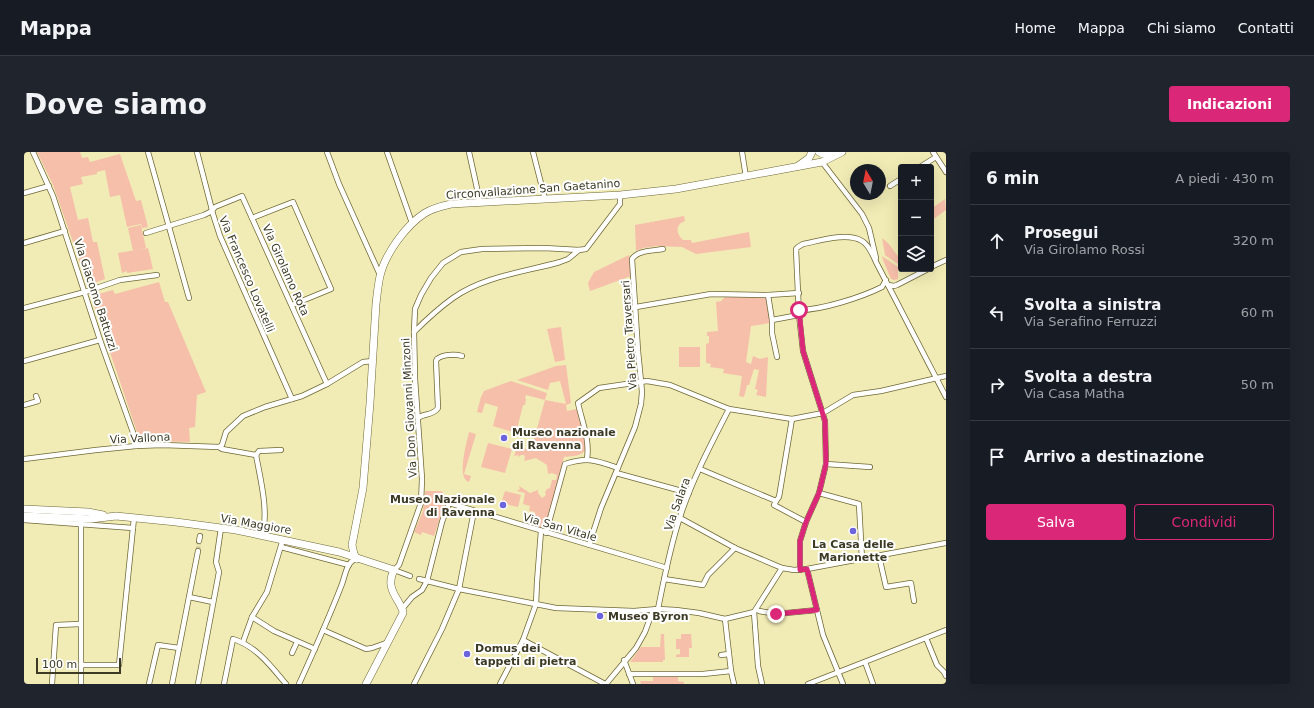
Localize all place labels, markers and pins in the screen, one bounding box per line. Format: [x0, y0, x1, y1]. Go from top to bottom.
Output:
place label: Museo nazionale di Ravenna [512, 426, 616, 452]
marker: Museo nazionale di Ravenna [499, 433, 509, 443]
place label: Museo Nazionale di Ravenna [390, 493, 495, 519]
marker: Museo Nazionale di Ravenna [498, 500, 508, 510]
marker: La Casa delle Marionette [848, 526, 858, 536]
place label: La Casa delle Marionette [812, 538, 894, 564]
place label: Museo Byron [608, 610, 689, 623]
marker: Museo Byron [595, 611, 605, 621]
place label: Domus dei tappeti di pietra [475, 642, 576, 668]
marker: Domus dei tappeti di pietra [462, 649, 472, 659]

